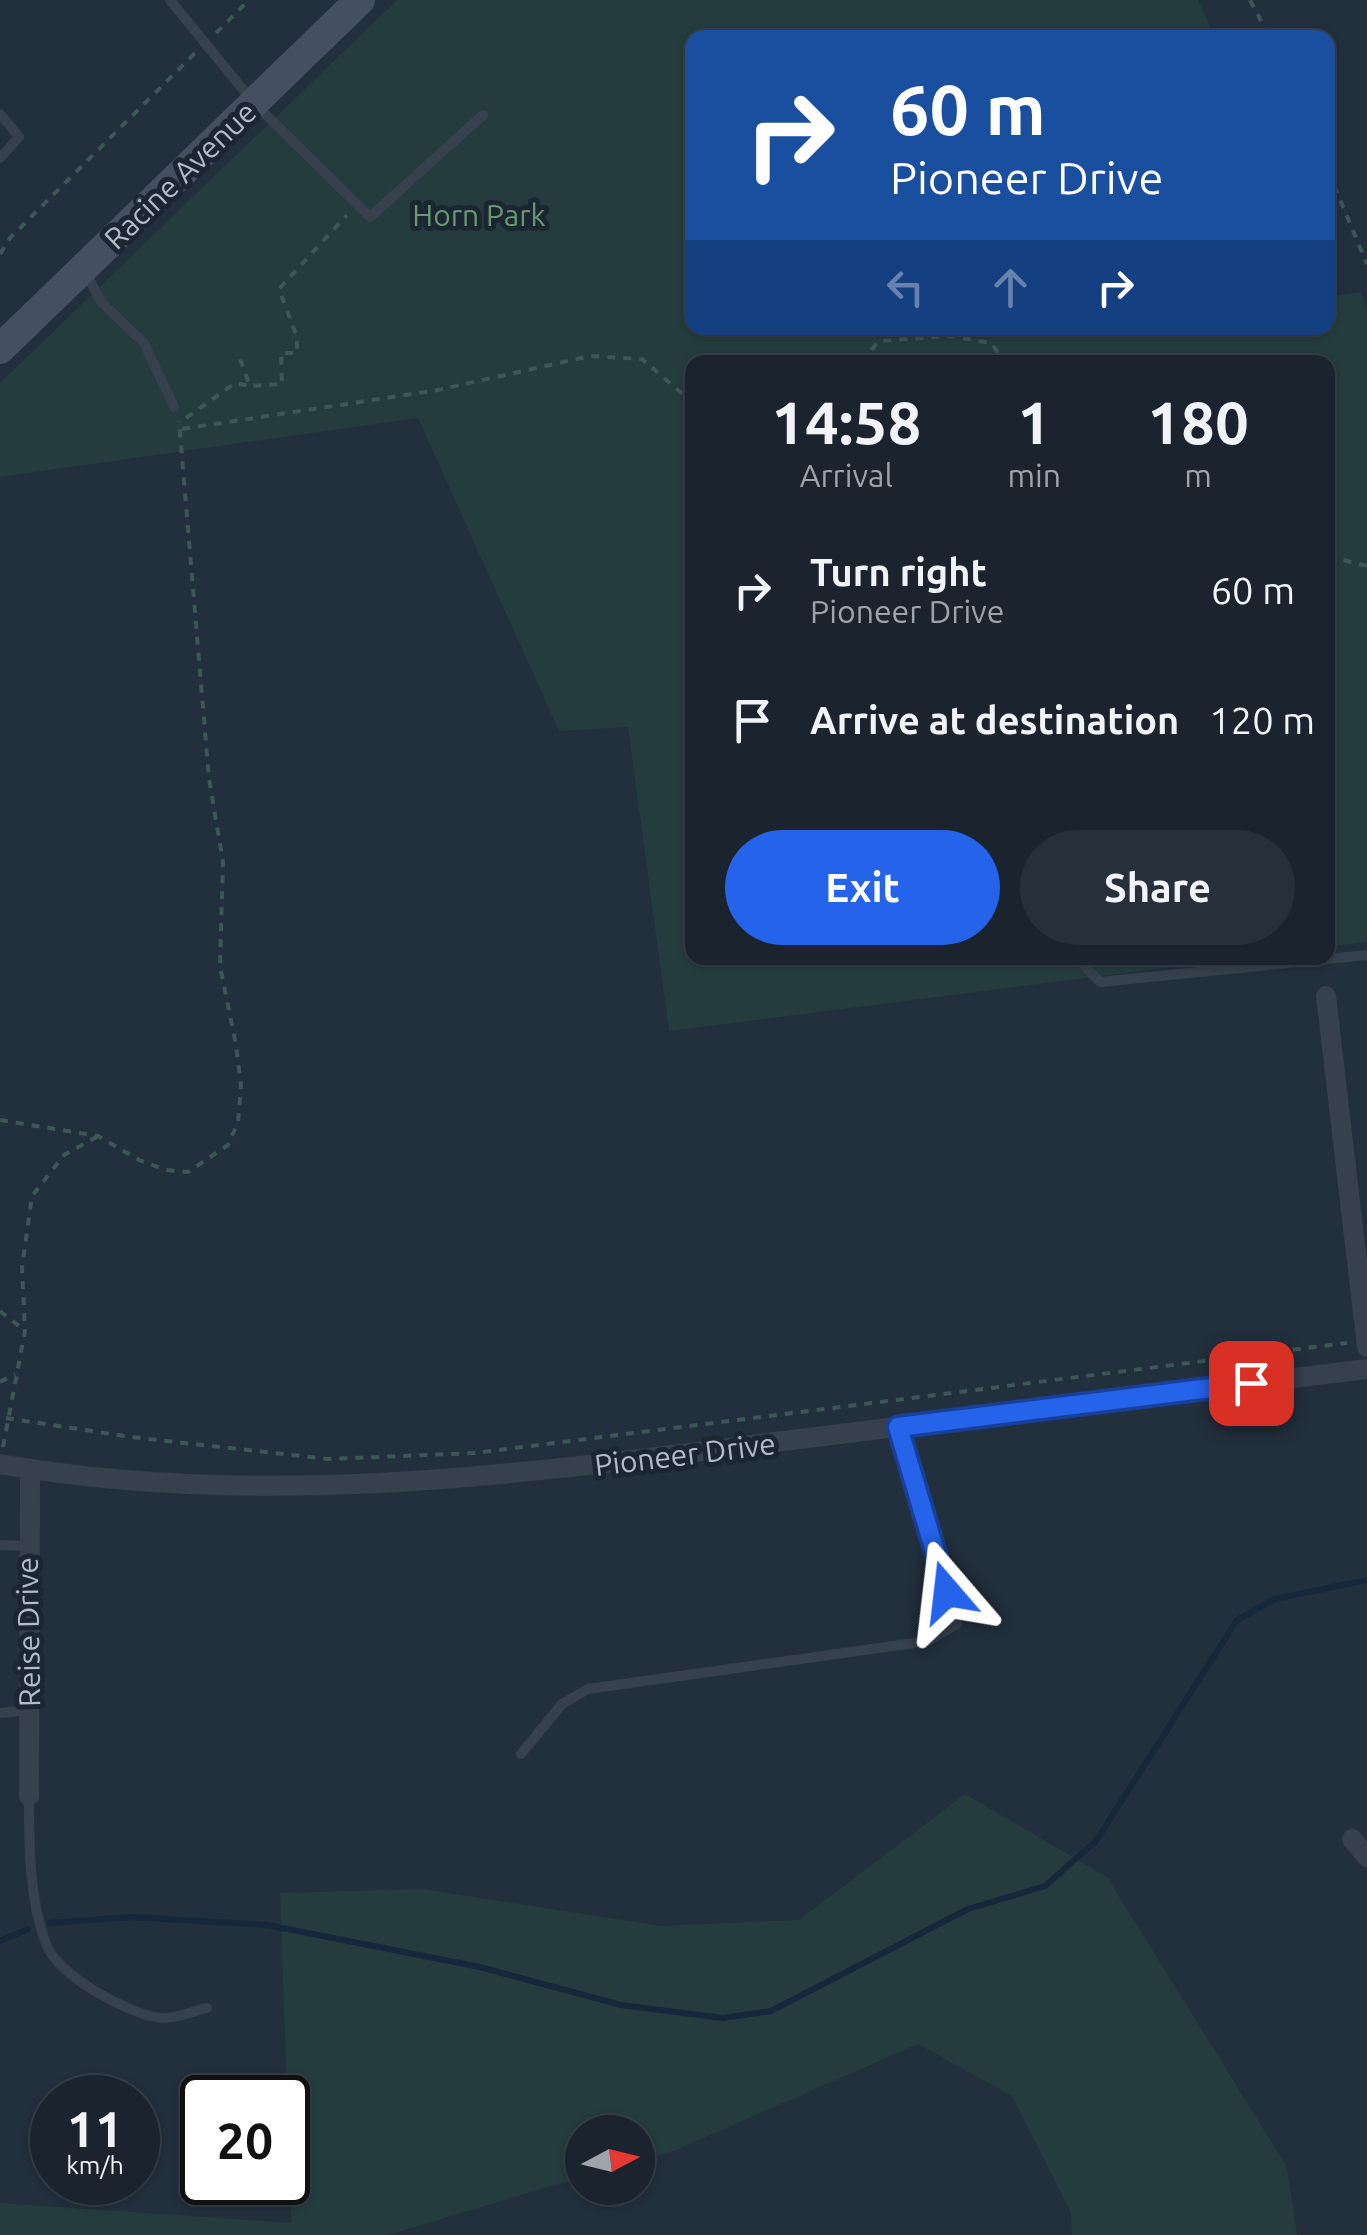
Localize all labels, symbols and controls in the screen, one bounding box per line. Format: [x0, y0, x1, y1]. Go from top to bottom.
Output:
icon: right [725, 70, 855, 200]
text: 60 m [890, 70, 1046, 148]
street label: Racine Avenue [97, 94, 263, 256]
text: Pioneer Drive [890, 152, 1163, 203]
park label: Horn Park [412, 198, 546, 232]
icon: left [878, 260, 933, 315]
icon: ahead [983, 260, 1038, 315]
icon: right [1088, 260, 1143, 315]
text: 14:58 [771, 388, 921, 455]
text: 1 [1017, 388, 1051, 455]
text: 180 [1147, 388, 1249, 455]
text: Arrival [800, 457, 893, 493]
text: min [1007, 457, 1061, 493]
text: m [1184, 457, 1212, 493]
text: Turn right [810, 551, 987, 593]
icon: right [725, 563, 780, 618]
text: 60 m [1211, 569, 1295, 611]
text: Pioneer Drive [810, 593, 1004, 629]
icon: arrive [725, 693, 780, 748]
text: Arrive at destination [810, 699, 1179, 741]
text: 120 m [1209, 699, 1315, 741]
button: Exit [725, 830, 1000, 945]
button: Share [1020, 830, 1295, 945]
pin [1209, 1341, 1294, 1426]
icon: arrive [1224, 1356, 1279, 1411]
street label: Pioneer Drive [593, 1426, 777, 1482]
position arrow [895, 1540, 999, 1644]
street label: Reise Drive [10, 1557, 46, 1707]
speed limit sign: 20 [180, 2075, 310, 2205]
text: 11 [67, 2100, 123, 2156]
north arrow [565, 2115, 655, 2205]
map controls [565, 2115, 655, 2205]
text: km/h [66, 2151, 124, 2179]

